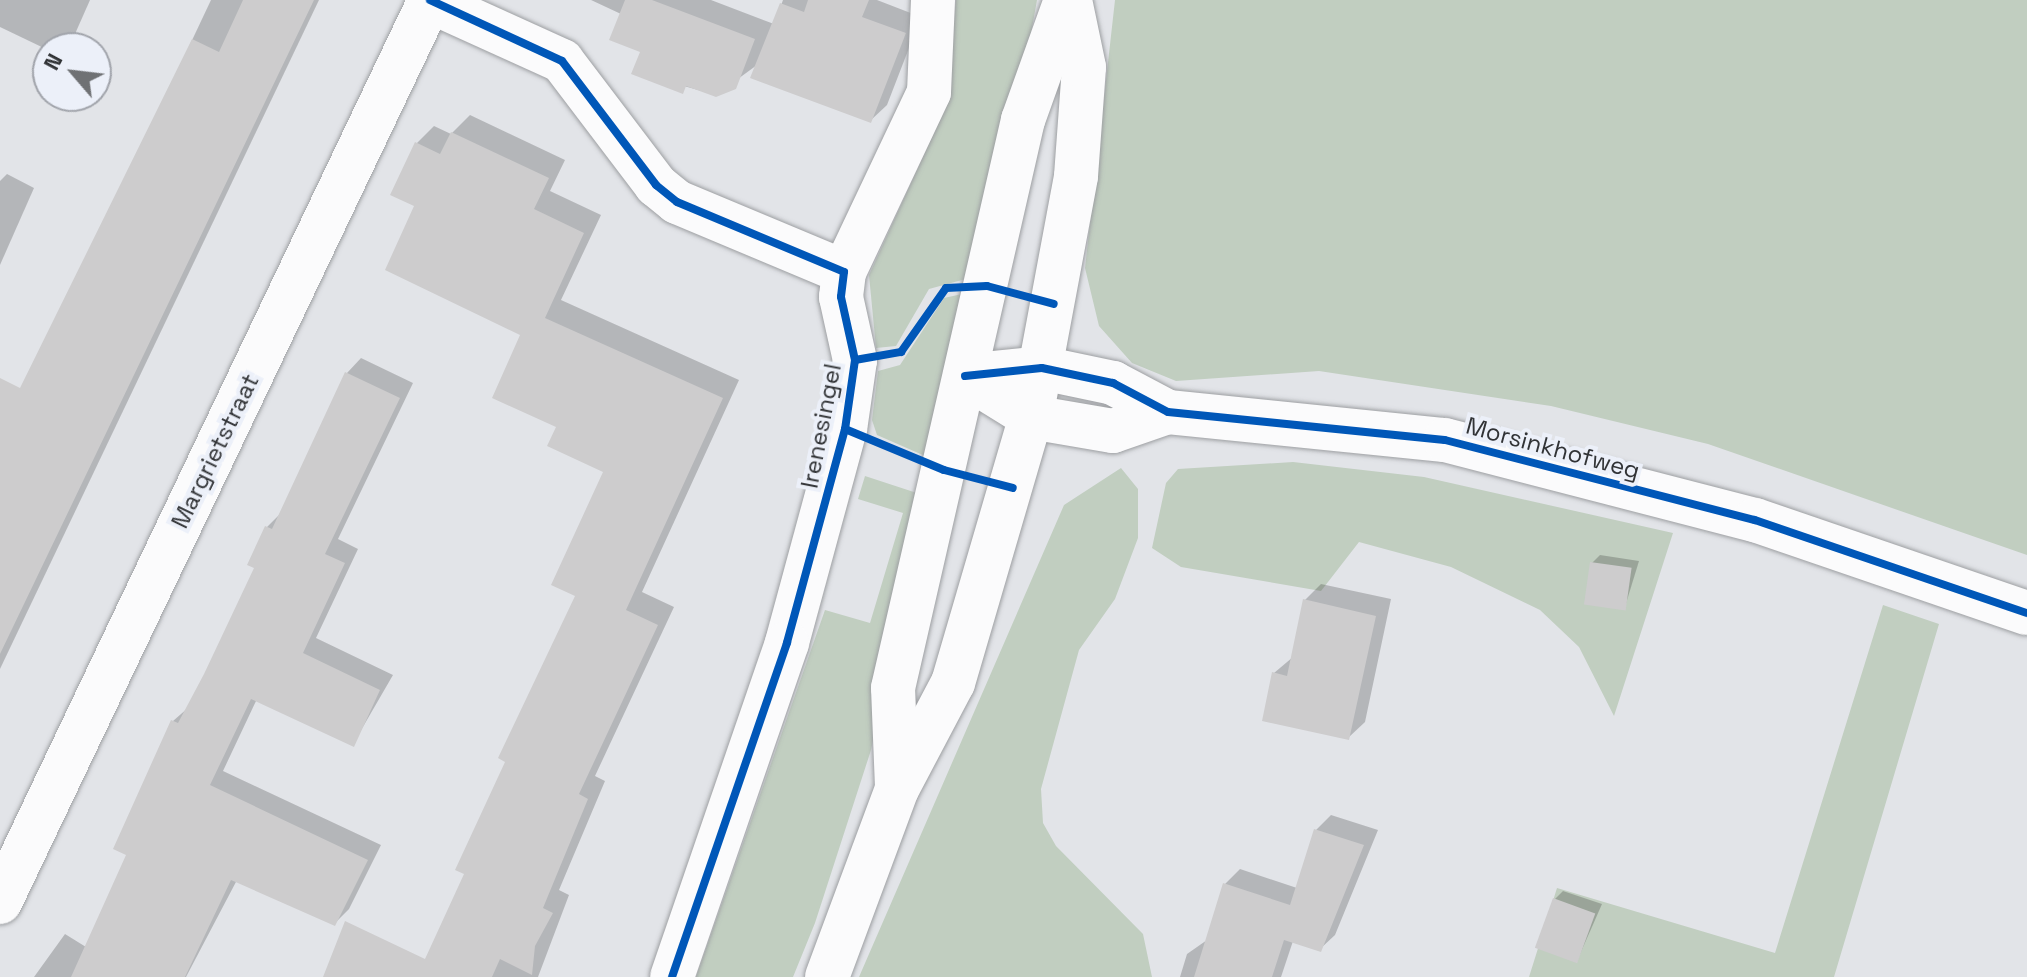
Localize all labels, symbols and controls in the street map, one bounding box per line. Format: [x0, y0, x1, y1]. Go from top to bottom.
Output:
north arrow [32, 32, 112, 112]
text: N [37, 49, 68, 75]
street label: Irenesingel [795, 361, 847, 491]
street label: Margrietstraat [165, 369, 265, 533]
street label: Morsinkhofweg [1463, 411, 1643, 485]

